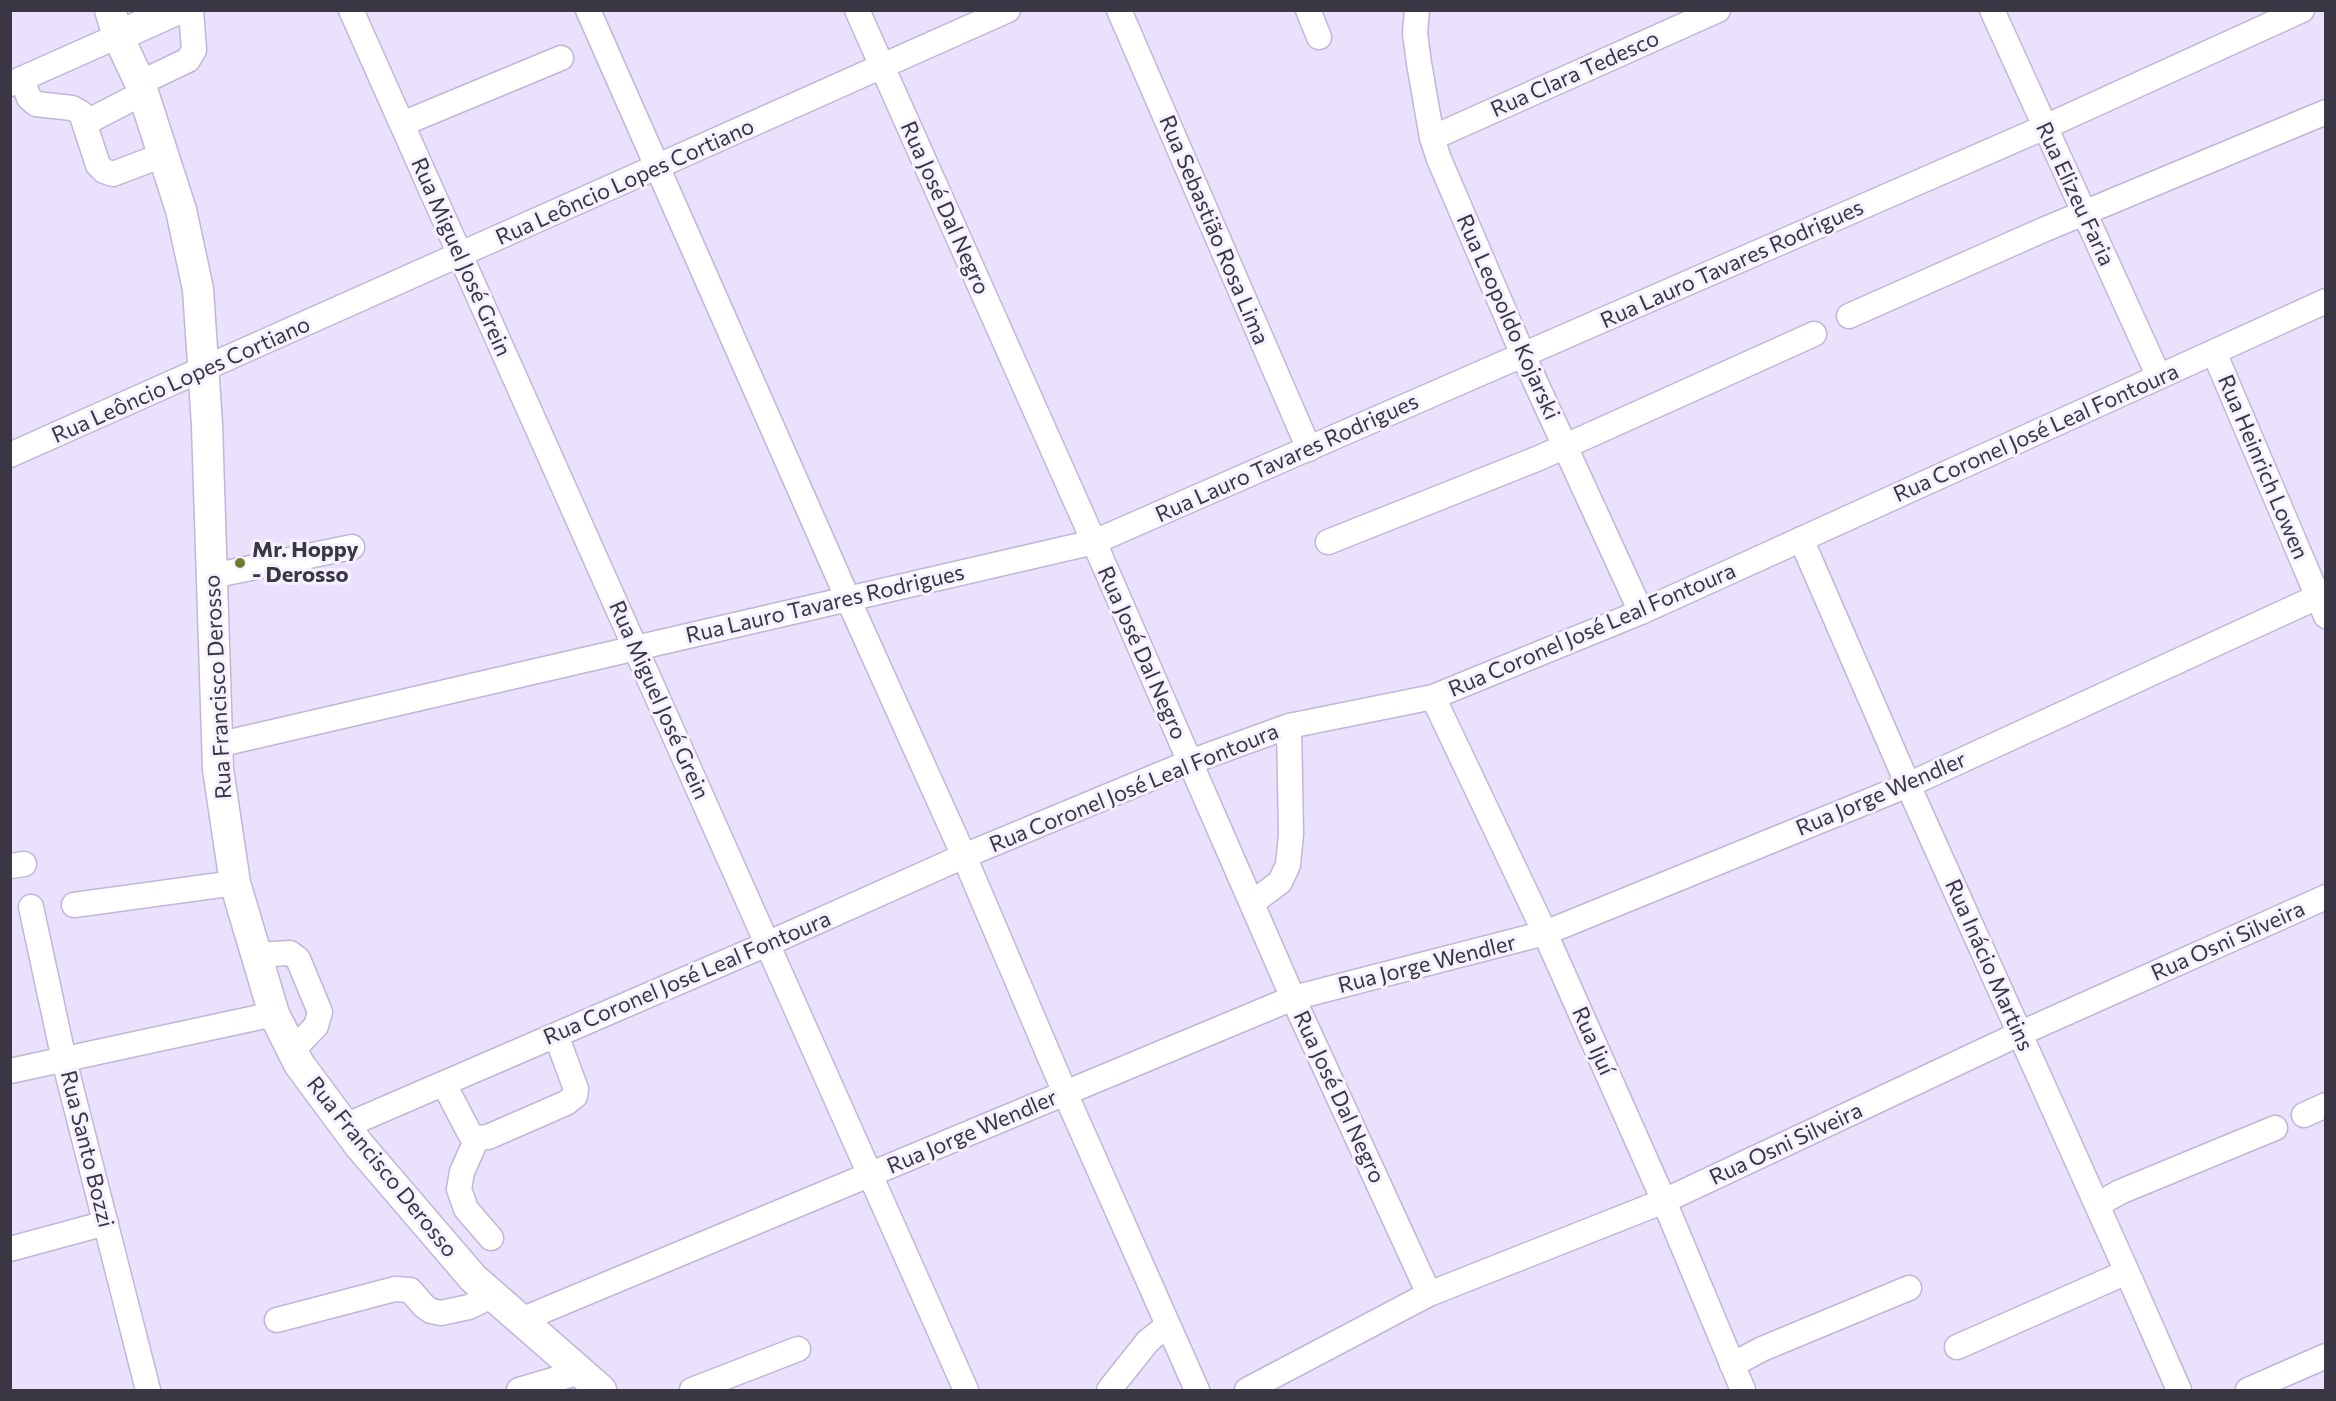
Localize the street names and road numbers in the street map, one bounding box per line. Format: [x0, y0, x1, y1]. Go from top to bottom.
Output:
street label: Rua Clara Tedesco [1487, 25, 1663, 123]
street label: Rua Sebastião Rosa Lima [1154, 111, 1274, 349]
street label: Rua Leôncio Lopes Cortiano [492, 113, 758, 251]
street label: Rua José Dal Negro [895, 117, 995, 299]
street label: Rua Elizeu Faria [2030, 118, 2120, 270]
street label: Rua Miguel José Grein [405, 154, 517, 360]
street label: Rua Lauro Tavares Rodrigues [1596, 194, 1868, 334]
street label: Rua Leopoldo Kojarski [1451, 210, 1565, 424]
street label: Rua Leôncio Lopes Cortiano [48, 311, 314, 449]
street label: Rua Coronel José Leal Fontoura [1889, 358, 2183, 508]
street label: Rua Heinrich Lowen [2212, 371, 2314, 563]
street label: Rua Lauro Tavares Rodrigues [1151, 388, 1423, 528]
street label: Rua Coronel José Leal Fontoura [1444, 557, 1740, 703]
street label: Rua Lauro Tavares Rodrigues [683, 559, 967, 649]
street label: Rua José Dal Negro [1092, 562, 1192, 744]
street label: Rua Francisco Derosso [199, 574, 237, 800]
street label: Rua Miguel José Grein [603, 597, 715, 803]
street label: Rua Coronel José Leal Fontoura [986, 718, 1282, 858]
street label: Rua Jorge Wendler [1792, 746, 1970, 842]
street label: Rua Inácio Martins [1939, 875, 2039, 1055]
street label: Rua Osni Silveira [2147, 895, 2309, 987]
street label: Rua Coronel José Leal Fontoura [539, 905, 835, 1051]
street label: Rua Jorge Wendler [1335, 929, 1519, 999]
street label: Rua Ijuí [1566, 1003, 1620, 1079]
street label: Rua José Dal Negro [1288, 1007, 1390, 1187]
street label: Rua Santo Bozzi [55, 1068, 119, 1230]
street label: Rua Francisco Derosso [301, 1071, 463, 1263]
street label: Rua Jorge Wendler [883, 1084, 1061, 1180]
street label: Rua Osni Silveira [1705, 1097, 1867, 1191]

